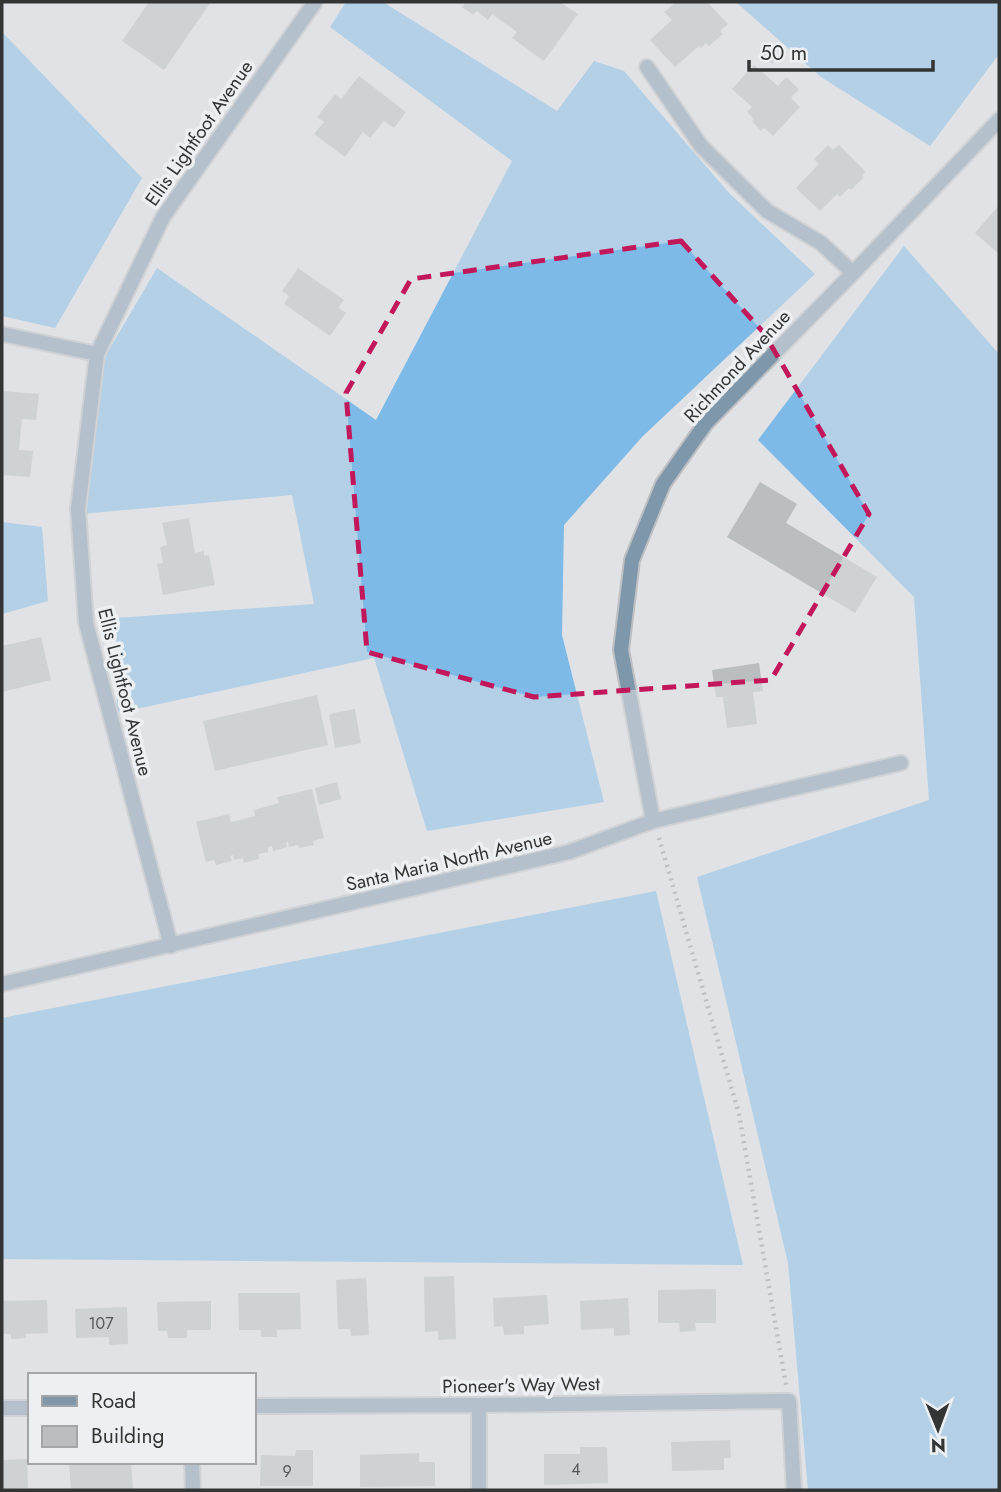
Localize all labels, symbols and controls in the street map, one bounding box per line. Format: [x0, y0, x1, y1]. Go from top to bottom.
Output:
scale bar [749, 28, 933, 72]
text: 50 m [760, 38, 807, 68]
street label: Ellis Lightfoot Avenue [139, 55, 259, 211]
street label: Richmond Avenue [678, 303, 797, 428]
street label: Ellis Lightfoot Avenue [91, 605, 159, 779]
street label: Santa Maria North Avenue [343, 824, 555, 898]
house number: 107 [88, 1312, 114, 1335]
street label: Pioneer's Way West [442, 1370, 601, 1400]
legend [28, 1373, 256, 1464]
text: Road [91, 1386, 136, 1416]
north arrow [903, 1394, 973, 1464]
text: Building [91, 1421, 164, 1451]
text: N [931, 1432, 946, 1459]
house number: 4 [571, 1458, 581, 1481]
house number: 9 [282, 1460, 292, 1483]

